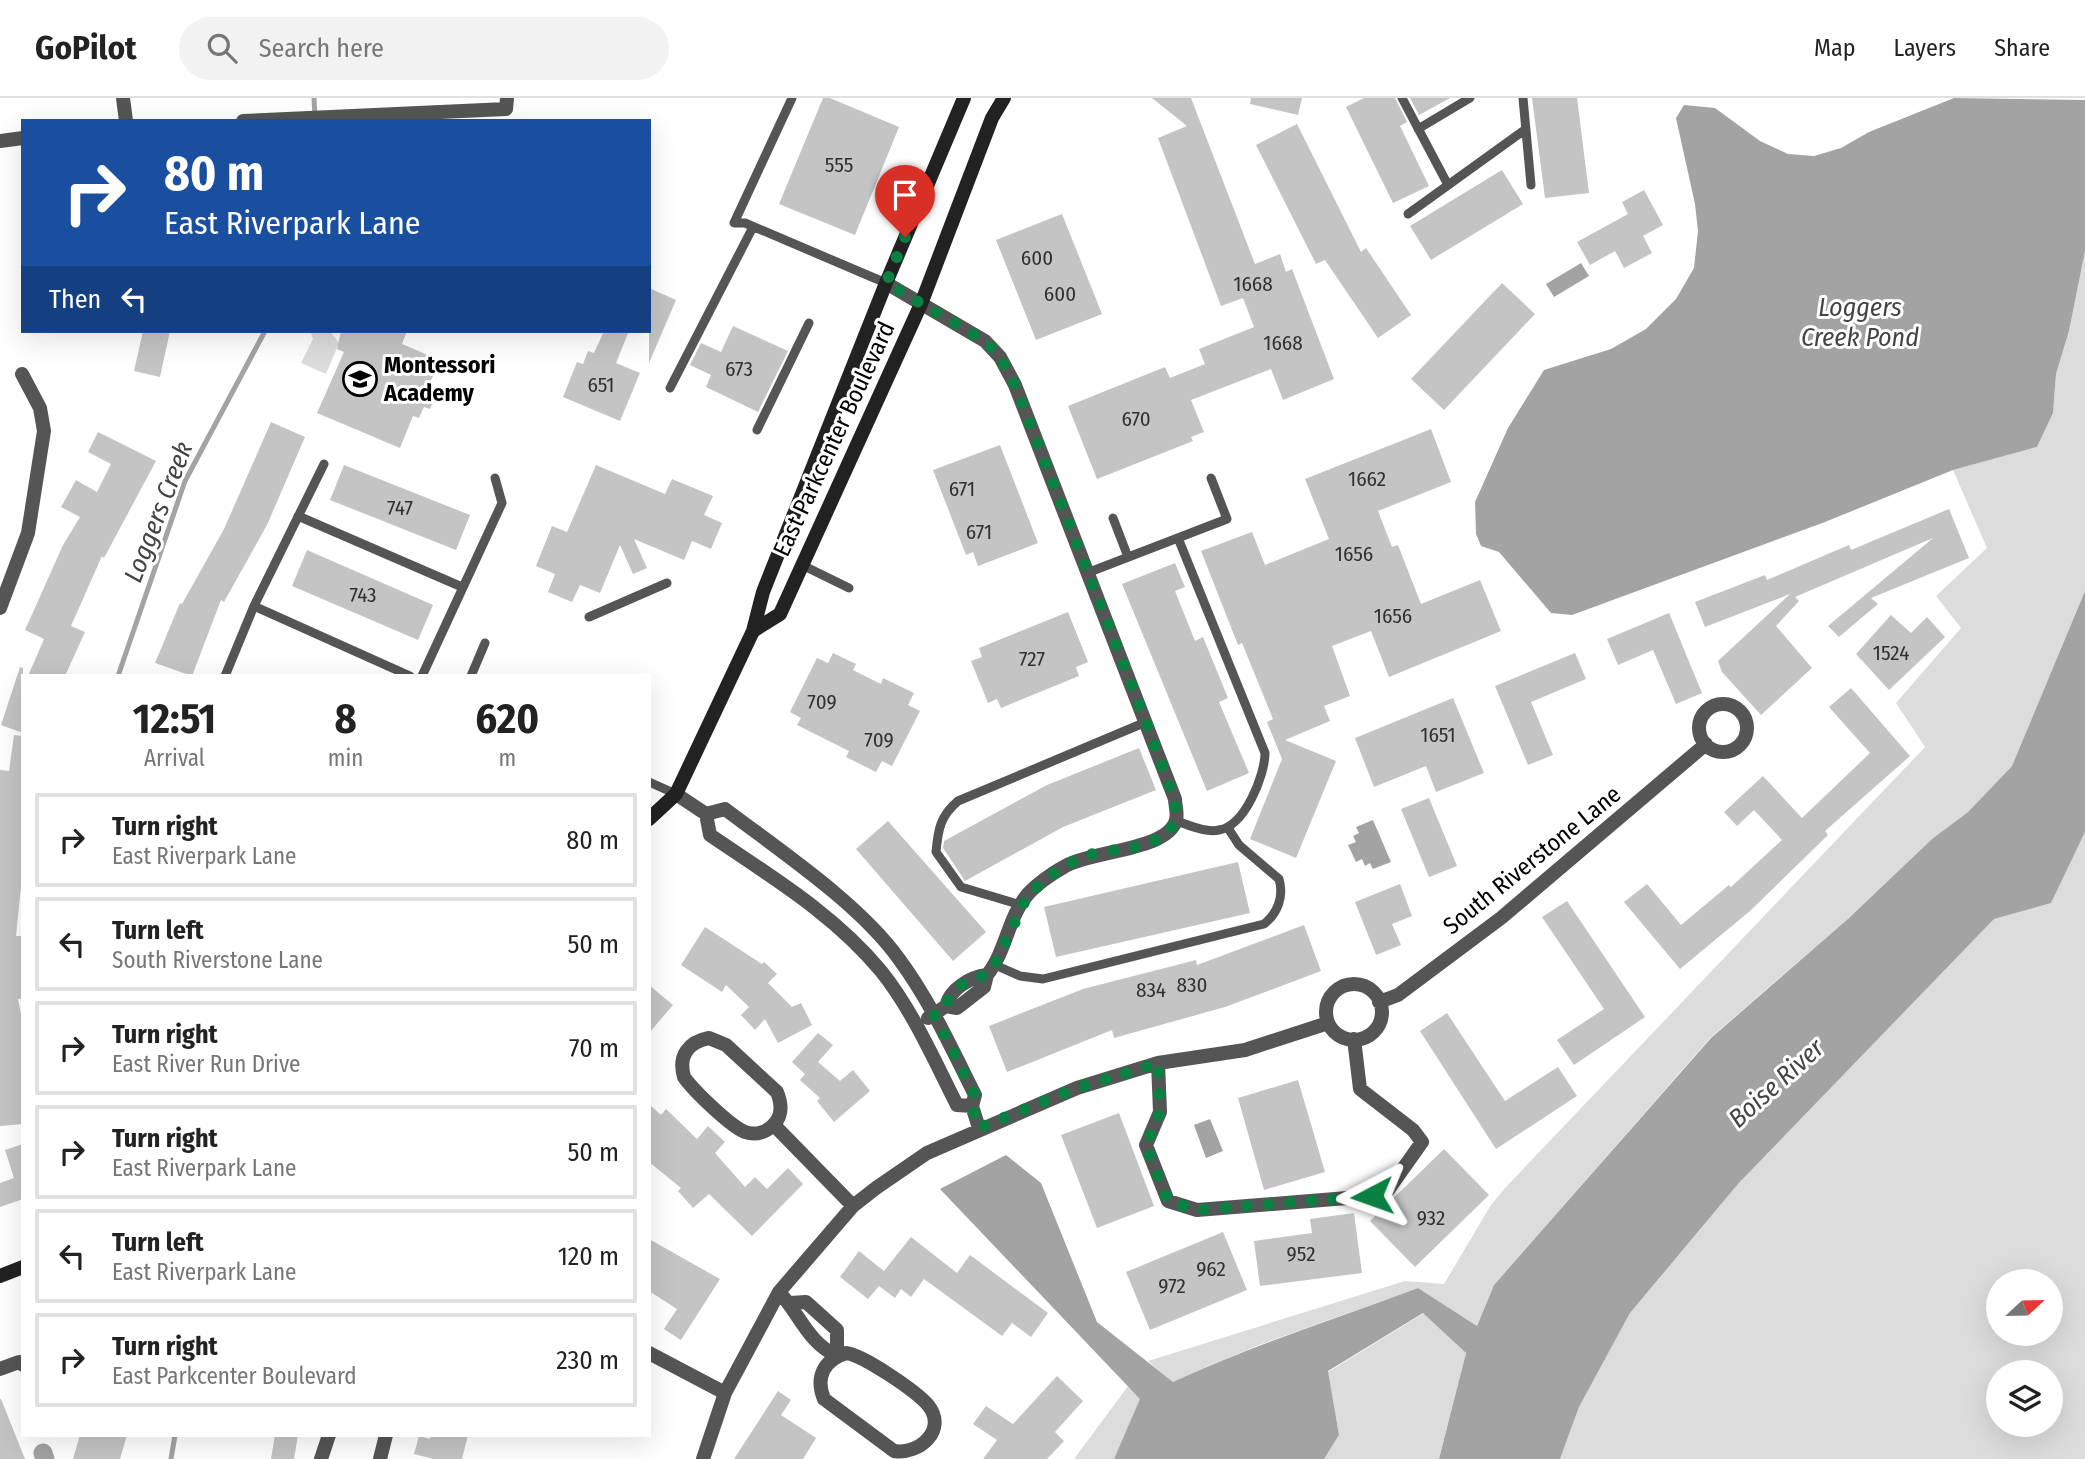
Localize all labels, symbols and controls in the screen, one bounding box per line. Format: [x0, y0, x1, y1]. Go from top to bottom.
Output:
search box [179, 17, 669, 80]
text: GoPilot [35, 28, 137, 68]
icon: search [203, 29, 241, 67]
text: Search here [259, 33, 384, 64]
text: Map [1814, 34, 1856, 62]
text: Layers [1894, 34, 1956, 62]
text: Share [1994, 34, 2050, 62]
text: 80 m [164, 144, 264, 203]
icon: right [49, 147, 140, 238]
house number: 555 [825, 152, 853, 178]
pin [875, 165, 935, 237]
icon: arrive [886, 176, 924, 214]
text: East Riverpark Lane [164, 204, 421, 242]
house number: 600 [1021, 245, 1053, 271]
house number: 1668 [1233, 271, 1273, 297]
icon: left [115, 280, 153, 318]
house number: 600 [1044, 281, 1076, 307]
text: Then [49, 284, 101, 315]
water label: Loggers Creek Pond [1801, 292, 1919, 353]
street label: East Parkcenter Boulevard [767, 317, 901, 561]
house number: 1668 [1263, 330, 1303, 356]
place label: Montessori Academy [383, 351, 496, 407]
house number: 673 [725, 356, 753, 382]
school or university icon: Montessori Academy [341, 360, 379, 398]
house number: 651 [587, 372, 615, 398]
house number: 670 [1121, 406, 1151, 432]
water label: Loggers Creek [117, 437, 200, 587]
house number: 1662 [1348, 466, 1386, 492]
house number: 671 [949, 476, 975, 502]
house number: 747 [387, 495, 413, 521]
house number: 671 [966, 519, 992, 545]
house number: 1656 [1335, 541, 1373, 567]
house number: 743 [349, 582, 377, 608]
house number: 1656 [1374, 603, 1412, 629]
house number: 1524 [1873, 640, 1909, 666]
house number: 727 [1019, 646, 1045, 672]
house number: 709 [807, 689, 837, 715]
text: 12:51 [133, 694, 216, 744]
text: 8 [335, 694, 357, 744]
text: 620 [475, 694, 539, 744]
house number: 1651 [1420, 722, 1456, 748]
house number: 709 [864, 727, 894, 753]
text: Arrival [144, 744, 205, 772]
text: min [328, 744, 363, 772]
text: m [498, 744, 516, 772]
street label: South Riverstone Lane [1438, 780, 1626, 940]
text: Turn right [112, 811, 218, 842]
icon: right [53, 821, 91, 859]
text: 80 m [566, 825, 619, 856]
text: East Riverpark Lane [112, 842, 296, 870]
text: Turn left [112, 915, 204, 946]
icon: left [53, 925, 91, 963]
text: 50 m [567, 929, 619, 960]
text: South Riverstone Lane [112, 946, 323, 974]
house number: 830 [1177, 972, 1207, 998]
house number: 834 [1136, 977, 1166, 1003]
text: Turn right [112, 1019, 218, 1050]
icon: right [53, 1029, 91, 1067]
water label: Boise River [1722, 1032, 1831, 1134]
text: 70 m [569, 1033, 619, 1064]
text: East River Run Drive [112, 1050, 300, 1078]
text: Turn right [112, 1123, 218, 1154]
icon: right [53, 1133, 91, 1171]
text: 50 m [567, 1137, 619, 1168]
text: East Riverpark Lane [112, 1154, 296, 1182]
position arrow [1335, 1159, 1409, 1233]
house number: 932 [1417, 1205, 1445, 1231]
text: Turn left [112, 1227, 204, 1258]
icon: left [53, 1237, 91, 1275]
text: 120 m [558, 1241, 619, 1272]
house number: 952 [1287, 1241, 1315, 1267]
house number: 962 [1196, 1256, 1226, 1282]
text: East Riverpark Lane [112, 1258, 296, 1286]
north arrow [1986, 1269, 2063, 1346]
map controls [1986, 1269, 2063, 1437]
house number: 972 [1158, 1273, 1186, 1299]
text: Turn right [112, 1331, 218, 1362]
icon: right [53, 1341, 91, 1379]
text: 230 m [556, 1345, 619, 1376]
button: layers [1986, 1360, 2063, 1437]
text: East Parkcenter Boulevard [112, 1362, 357, 1390]

